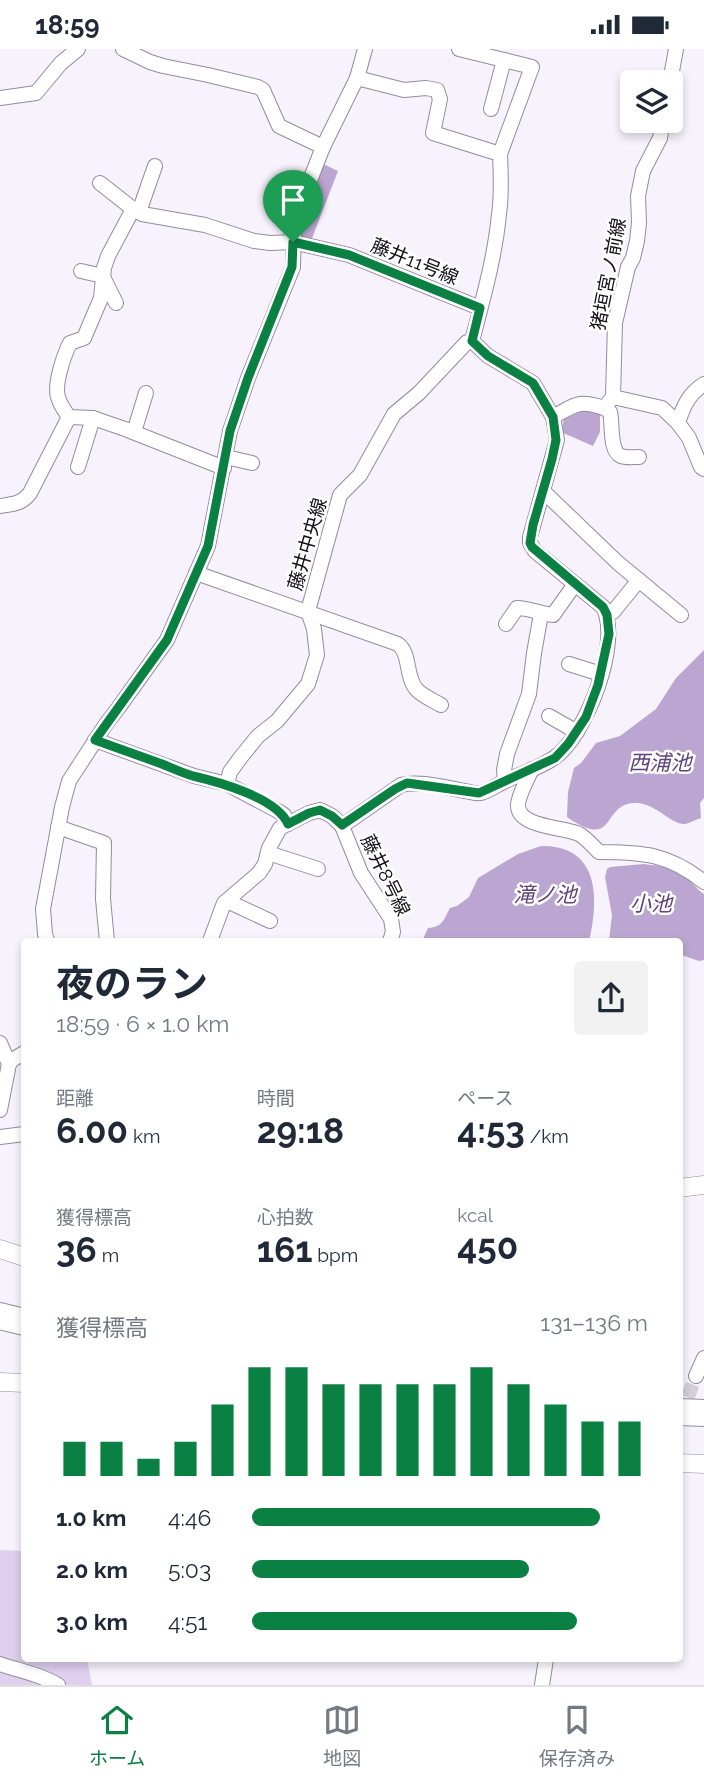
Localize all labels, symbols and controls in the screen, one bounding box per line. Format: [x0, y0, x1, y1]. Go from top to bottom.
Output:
text: 18:59 [35, 10, 100, 40]
map controls [620, 70, 683, 133]
button: layers [620, 70, 683, 133]
pin [263, 170, 323, 242]
icon: arrive [274, 181, 312, 219]
street label: 猪垣宮ノ前線 [586, 216, 630, 332]
street label: 藤井11号線 [368, 234, 462, 288]
street label: 藤井中央線 [283, 495, 331, 593]
water label: 西浦池 [629, 750, 693, 775]
street label: 藤井8号線 [357, 831, 415, 919]
water label: 滝ノ池 [514, 882, 578, 907]
water label: 小池 [630, 891, 674, 916]
text: 夜のラン [56, 961, 208, 1006]
button: share [574, 961, 648, 1035]
text: 18:59 · 6 × 1.0 km [56, 1010, 229, 1037]
text: 距離 [56, 1087, 94, 1109]
text: 時間 [257, 1087, 295, 1109]
text: ペース [457, 1087, 513, 1109]
text: 6.00 [56, 1110, 128, 1151]
text: 29:18 [257, 1110, 344, 1151]
text: 4:53 [457, 1110, 525, 1151]
text: km [128, 1125, 161, 1147]
text: /km [525, 1125, 569, 1147]
text: kcal [457, 1204, 493, 1226]
text: 獲得標高 [56, 1206, 132, 1228]
text: 心拍数 [257, 1206, 314, 1228]
text: 450 [457, 1226, 518, 1267]
text: 36 [56, 1229, 97, 1270]
text: 161 [257, 1229, 312, 1270]
text: m [97, 1244, 119, 1266]
text: bpm [312, 1244, 358, 1266]
text: 131–136 m [540, 1309, 648, 1336]
text: 獲得標高 [56, 1314, 148, 1341]
text: 1.0 km [56, 1504, 126, 1531]
text: 4:46 [168, 1504, 211, 1531]
text: 2.0 km [56, 1556, 128, 1583]
text: 5:03 [168, 1556, 211, 1583]
text: 3.0 km [56, 1608, 128, 1635]
text: 4:51 [168, 1608, 207, 1635]
tab: ホーム [89, 1701, 145, 1770]
tab: 地図 [323, 1701, 361, 1770]
tab: 保存済み [539, 1701, 615, 1770]

